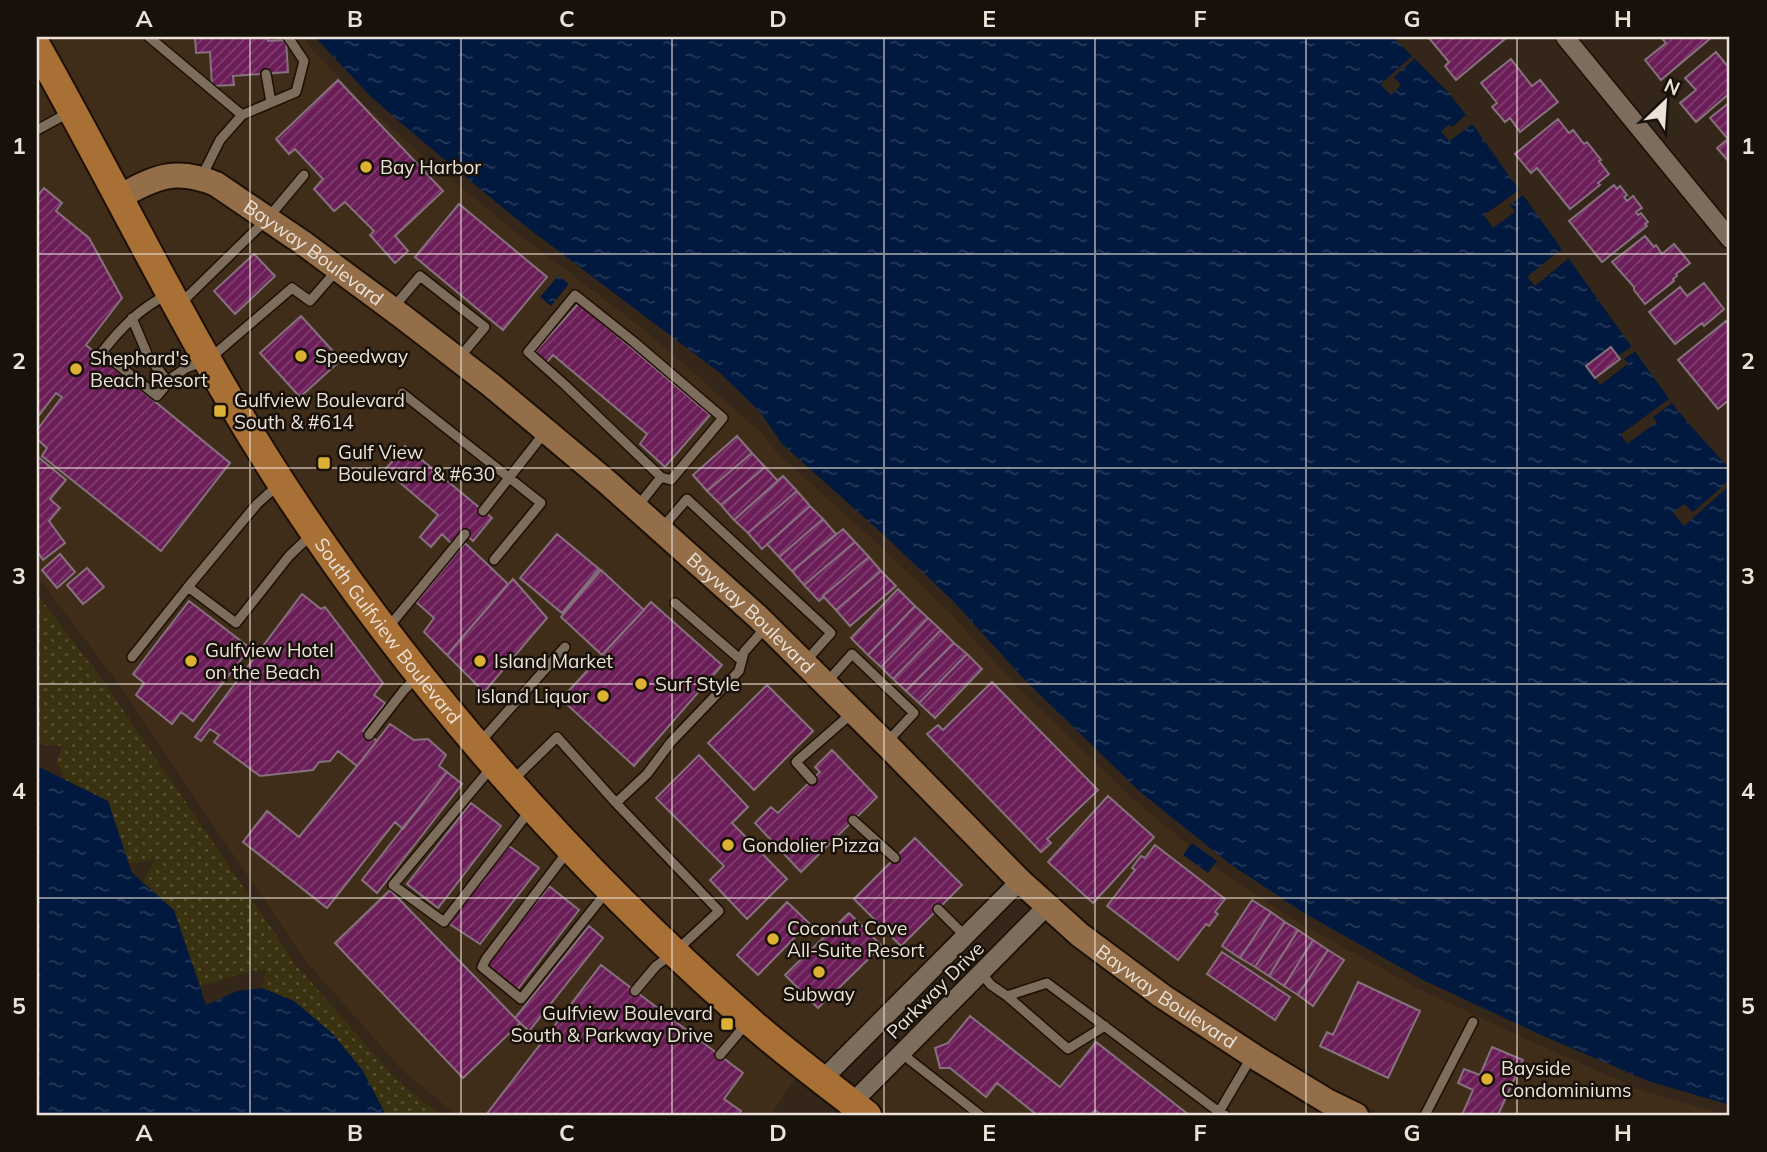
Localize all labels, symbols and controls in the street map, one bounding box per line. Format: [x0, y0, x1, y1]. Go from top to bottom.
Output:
text: A [135, 4, 153, 33]
text: B [347, 4, 363, 33]
text: C [559, 4, 575, 33]
text: D [769, 4, 787, 33]
text: E [982, 4, 996, 33]
text: F [1193, 4, 1207, 33]
text: G [1403, 4, 1421, 33]
text: H [1614, 4, 1632, 33]
north arrow [1630, 66, 1700, 136]
text: N [1661, 73, 1684, 101]
text: 1 [12, 131, 26, 160]
text: 1 [1741, 131, 1755, 160]
place label: Bay Harbor [380, 155, 481, 179]
marker: Bay Harbor [358, 159, 374, 175]
street label: Bayway Boulevard [239, 194, 388, 311]
place label: Speedway [315, 344, 408, 368]
text: 2 [12, 346, 26, 375]
place label: Shephard's Beach Resort [90, 346, 208, 392]
text: 2 [1741, 346, 1755, 375]
marker: Speedway [293, 348, 309, 364]
marker: Shephard's Beach Resort [68, 361, 84, 377]
place label: Gulfview Boulevard South & #614 [234, 388, 405, 434]
marker: Gulfview Boulevard South & #614 [212, 403, 228, 419]
place label: Gulf View Boulevard & #630 [338, 440, 495, 486]
marker: Gulf View Boulevard & #630 [316, 455, 332, 471]
street label: South Gulfview Boulevard [310, 533, 466, 728]
street label: Bayway Boulevard [682, 547, 820, 678]
text: 3 [12, 561, 26, 590]
text: 3 [1741, 561, 1755, 590]
place label: Gulfview Hotel on the Beach [205, 638, 334, 684]
place label: Island Market [494, 649, 613, 673]
marker: Gulfview Hotel on the Beach [183, 653, 199, 669]
marker: Island Market [472, 653, 488, 669]
place label: Surf Style [655, 672, 740, 696]
marker: Surf Style [633, 676, 649, 692]
place label: Island Liquor [476, 684, 589, 708]
marker: Island Liquor [595, 688, 611, 704]
text: 4 [12, 776, 26, 805]
text: 4 [1741, 776, 1755, 805]
place label: Gondolier Pizza [742, 833, 879, 857]
marker: Gondolier Pizza [720, 837, 736, 853]
place label: Coconut Cove All-Suite Resort [787, 916, 925, 962]
marker: Coconut Cove All-Suite Resort [765, 931, 781, 947]
street label: Parkway Drive [881, 936, 989, 1044]
street label: Bayway Boulevard [1091, 939, 1241, 1054]
marker: Subway [811, 964, 827, 980]
place label: Subway [783, 982, 855, 1006]
text: 5 [12, 991, 26, 1020]
text: 5 [1741, 991, 1755, 1020]
place label: Gulfview Boulevard South & Parkway Drive [511, 1001, 713, 1047]
marker: Gulfview Boulevard South & Parkway Drive [719, 1016, 735, 1032]
place label: Bayside Condominiums [1501, 1056, 1632, 1102]
marker: Bayside Condominiums [1479, 1071, 1495, 1087]
text: A [135, 1118, 153, 1147]
text: B [347, 1118, 363, 1147]
text: C [559, 1118, 575, 1147]
text: D [769, 1118, 787, 1147]
text: E [982, 1118, 996, 1147]
text: F [1193, 1118, 1207, 1147]
text: G [1403, 1118, 1421, 1147]
text: H [1614, 1118, 1632, 1147]

